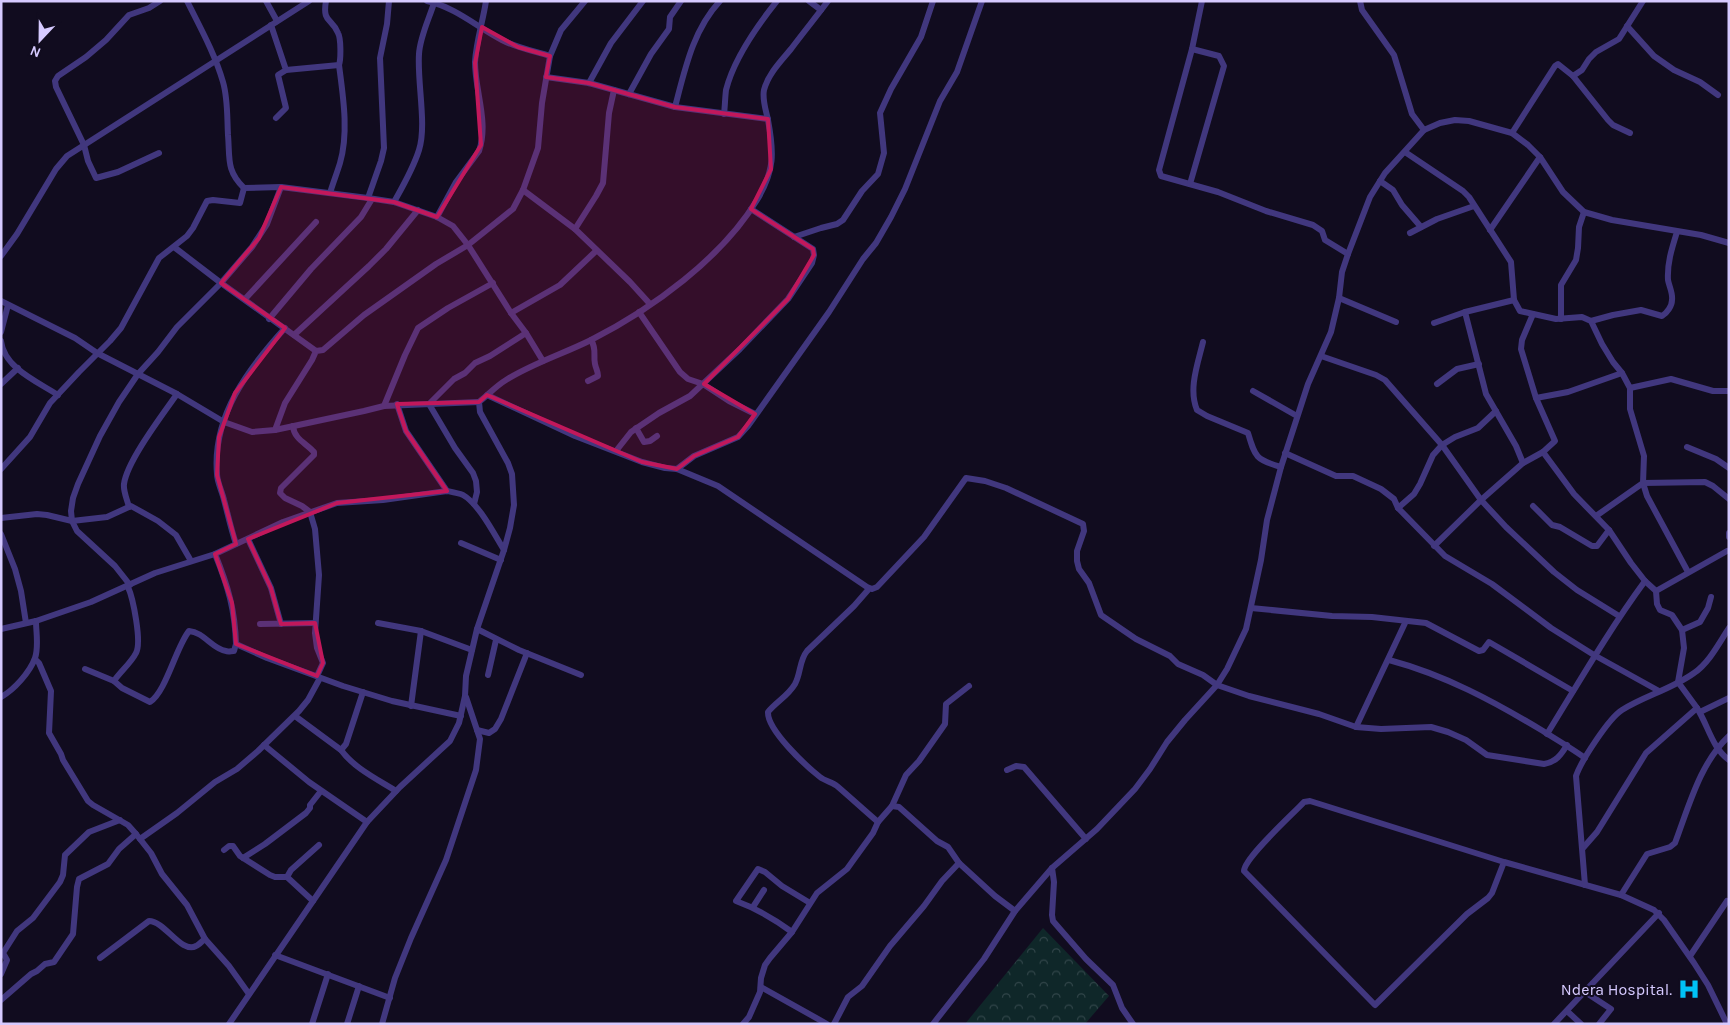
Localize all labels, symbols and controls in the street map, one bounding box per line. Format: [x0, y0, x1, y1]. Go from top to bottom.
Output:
north arrow [15, 15, 65, 65]
text: N [27, 42, 43, 61]
hospital icon: Ndera Hospital. [1676, 976, 1702, 1002]
place label: Ndera Hospital. [1561, 980, 1672, 999]

